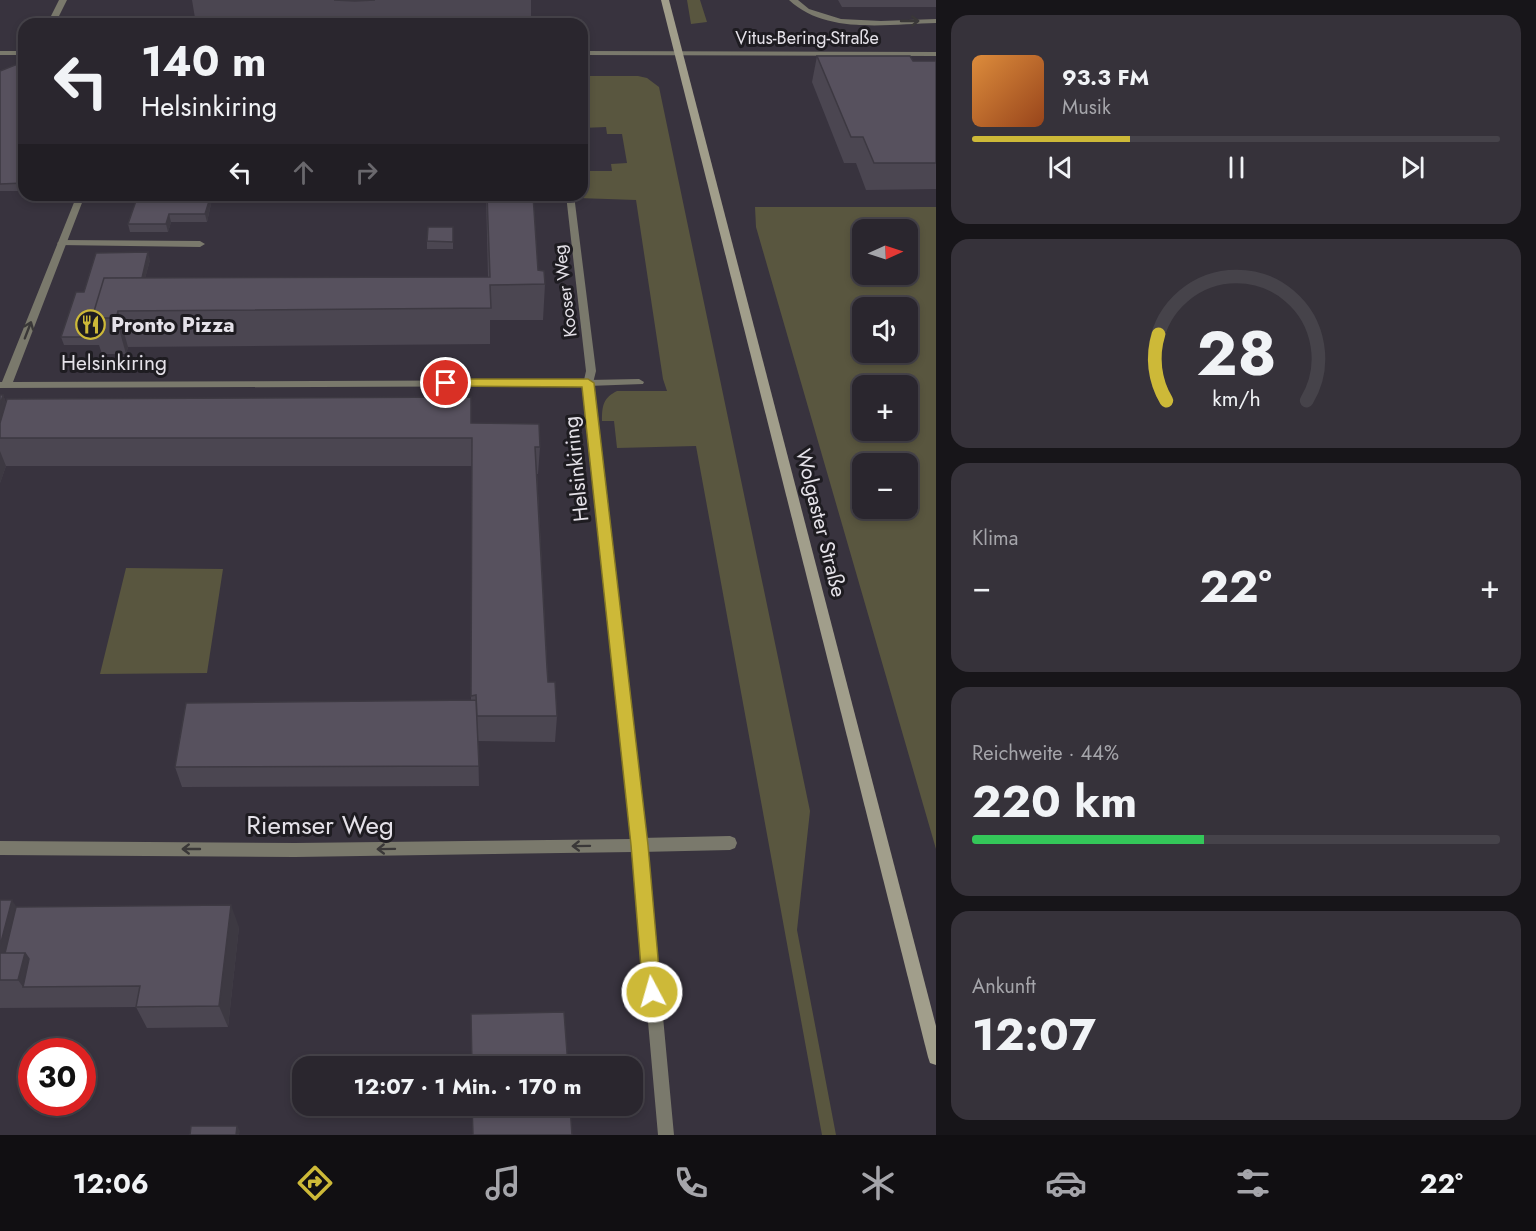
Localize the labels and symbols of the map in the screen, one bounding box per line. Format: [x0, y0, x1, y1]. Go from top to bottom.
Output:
one-way arrow [900, 15, 920, 27]
street label: Vitus-Bering-Straße [735, 25, 879, 51]
north arrow [852, 219, 918, 285]
street label: Kooser Weg [546, 243, 584, 339]
restaurant icon: Pronto Pizza [74, 309, 106, 341]
place label: Pronto Pizza [111, 310, 235, 340]
one-way arrow [23, 321, 34, 340]
street label: Helsinkiring [61, 348, 167, 378]
pin [420, 357, 471, 408]
street label: Helsinkiring [556, 415, 596, 523]
street label: Wolgaster Straße [788, 446, 854, 600]
street label: Riemser Weg [246, 806, 394, 844]
one-way arrow [572, 840, 592, 851]
one-way arrow [182, 843, 202, 855]
one-way arrow [377, 843, 397, 854]
position arrow [620, 960, 684, 1024]
speed limit sign: 30 [18, 1038, 96, 1116]

